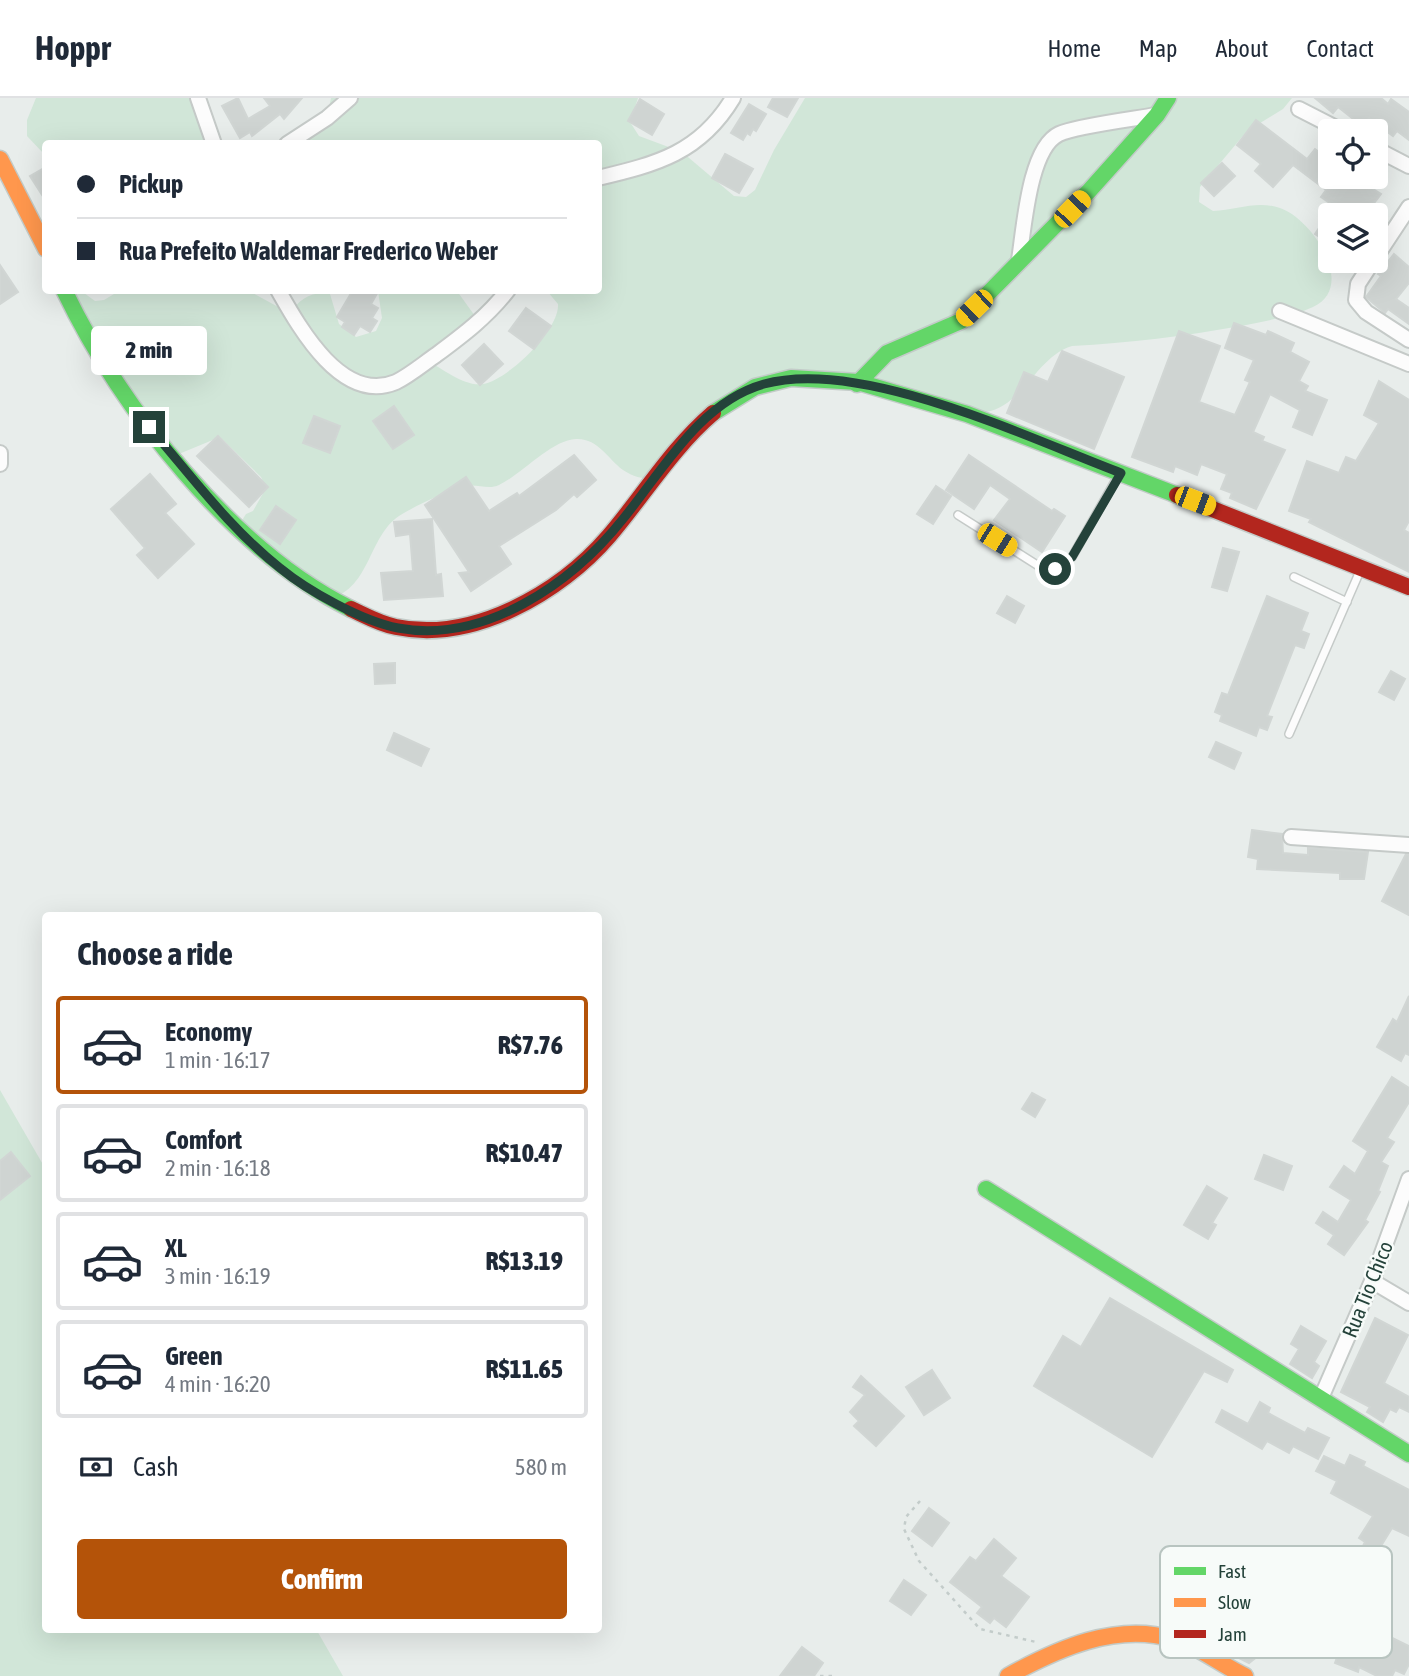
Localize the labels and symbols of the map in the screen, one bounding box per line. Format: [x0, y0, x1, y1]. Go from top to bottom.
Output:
car [1050, 187, 1095, 231]
car [952, 286, 997, 330]
callout: 2 min [91, 326, 207, 374]
route end [133, 411, 165, 443]
car [1172, 484, 1219, 518]
car [974, 520, 1021, 560]
route start [1039, 553, 1071, 585]
street label: Rua Tio Chico [1337, 1237, 1397, 1341]
legend [1160, 1546, 1392, 1658]
text: Fast [1218, 1560, 1246, 1582]
text: Slow [1218, 1591, 1252, 1613]
text: Jam [1218, 1623, 1247, 1645]

